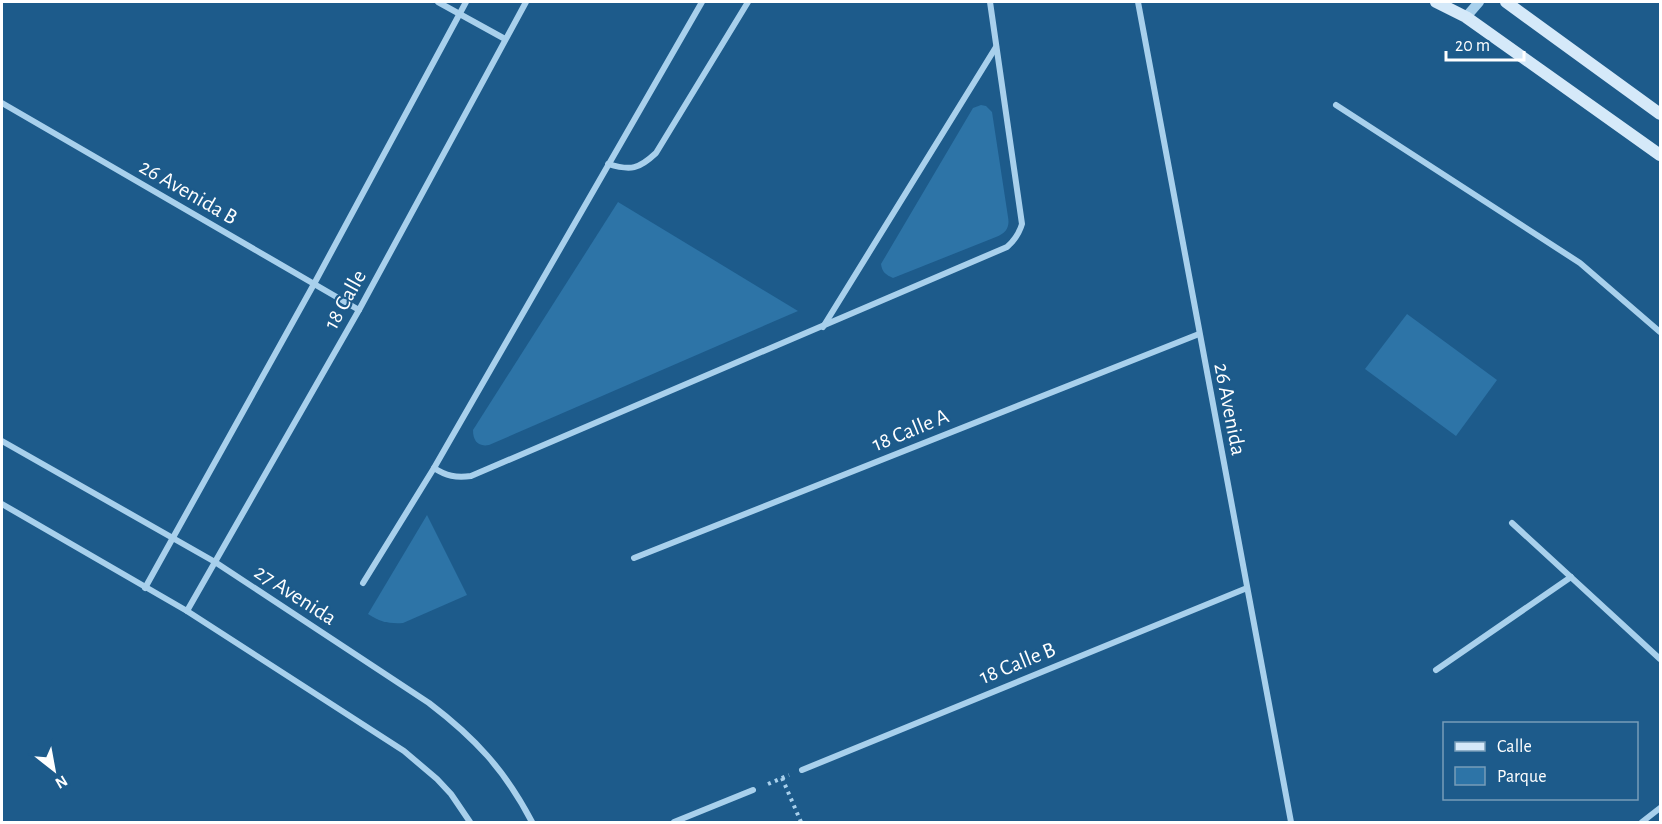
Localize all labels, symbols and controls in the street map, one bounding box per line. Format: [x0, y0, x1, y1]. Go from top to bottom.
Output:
scale bar [1446, 24, 1524, 62]
text: 20 m [1455, 37, 1490, 55]
street label: 26 Avenida B [136, 155, 241, 229]
street label: 18 Calle [320, 266, 370, 333]
street label: 26 Avenida [1210, 361, 1250, 457]
street label: 18 Calle A [869, 405, 952, 455]
street label: 27 Avenida [251, 560, 340, 629]
street label: 18 Calle B [976, 638, 1058, 688]
legend [1443, 722, 1638, 800]
text: Calle [1497, 738, 1532, 756]
north arrow [24, 740, 84, 800]
text: Parque [1497, 768, 1546, 786]
text: N [52, 772, 70, 792]

